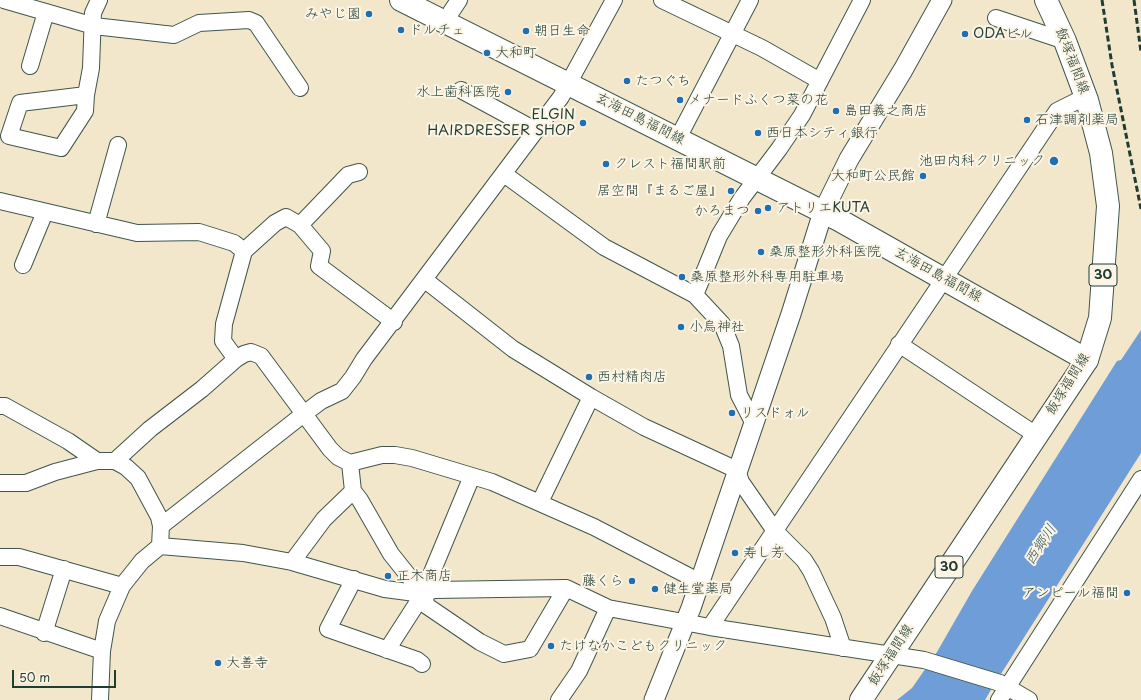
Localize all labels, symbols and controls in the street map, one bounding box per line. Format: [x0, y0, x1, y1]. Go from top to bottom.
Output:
place label: みやじ園 [305, 6, 361, 22]
marker: みやじ園 [364, 9, 374, 19]
place label: ドルチェ [409, 22, 465, 38]
place label: 朝日生命 [534, 23, 590, 39]
marker: ドルチェ [396, 25, 406, 35]
street label: 飯塚福間線 [1052, 25, 1092, 97]
marker: 朝日生命 [521, 26, 531, 36]
place label: ODAビル [973, 26, 1033, 42]
marker: ODAビル [960, 29, 970, 39]
place label: 大和町 [495, 45, 537, 61]
marker: 大和町 [482, 48, 492, 58]
place label: たつぐち [635, 73, 691, 89]
marker: たつぐち [622, 76, 632, 86]
place label: 水上歯科医院 [416, 84, 500, 100]
marker: 水上歯科医院 [503, 87, 513, 97]
street label: 玄海田島福間線 [593, 89, 687, 149]
place label: メナードふくつ菜の花 [688, 92, 828, 108]
marker: メナードふくつ菜の花 [675, 95, 685, 105]
place label: 島田義之商店 [844, 103, 928, 119]
marker: 島田義之商店 [831, 106, 841, 116]
place label: ELGIN HAIRDRESSER SHOP [427, 107, 575, 140]
place label: 石津調剤薬局 [1035, 112, 1119, 128]
marker: 石津調剤薬局 [1022, 115, 1032, 125]
marker: ELGIN HAIRDRESSER SHOP [578, 118, 588, 128]
place label: 西日本シティ銀行 [766, 125, 878, 141]
marker: 西日本シティ銀行 [753, 128, 763, 138]
place label: 池田内科クリニック [919, 153, 1045, 169]
marker: 池田内科クリニック [1048, 155, 1060, 167]
place label: クレスト福間駅前 [614, 156, 726, 172]
marker: クレスト福間駅前 [601, 159, 611, 169]
place label: 大和町公民館 [831, 168, 915, 184]
marker: 大和町公民館 [918, 171, 928, 181]
place label: 居空間『まるご屋』 [597, 183, 723, 199]
marker: 居空間『まるご屋』 [726, 186, 736, 196]
place label: アトリエKUTA [776, 200, 870, 216]
place label: かろまつ [694, 203, 750, 219]
marker: アトリエKUTA [763, 203, 773, 213]
marker: かろまつ [753, 206, 763, 216]
place label: 桑原整形外科医院 [769, 244, 881, 260]
street label: 玄海田島福間線 [891, 244, 985, 306]
marker: 桑原整形外科医院 [756, 247, 766, 257]
road number: 30 [1089, 264, 1117, 286]
place label: 桑原整形外科専用駐車場 [690, 269, 844, 285]
marker: 桑原整形外科専用駐車場 [677, 272, 687, 282]
place label: 小烏神社 [689, 319, 745, 335]
marker: 小烏神社 [676, 322, 686, 332]
street label: 飯塚福間線 [1042, 350, 1094, 418]
place label: 西村精肉店 [597, 369, 667, 385]
marker: 西村精肉店 [584, 372, 594, 382]
place label: リスドォル [740, 405, 810, 421]
marker: リスドォル [727, 408, 737, 418]
water label: 西郷川 [1021, 521, 1061, 569]
place label: 寿し芳 [743, 545, 785, 561]
marker: 寿し芳 [730, 548, 740, 558]
road number: 30 [935, 556, 963, 578]
place label: 正木商店 [396, 568, 452, 584]
marker: 正木商店 [383, 571, 393, 581]
place label: 藤くら [582, 573, 624, 589]
marker: 藤くら [627, 576, 637, 586]
place label: 健生堂薬局 [663, 581, 733, 597]
marker: 健生堂薬局 [650, 584, 660, 594]
place label: アンピール福間 [1022, 585, 1119, 601]
marker: アンピール福間 [1122, 588, 1132, 598]
street label: 飯塚福間線 [865, 621, 917, 689]
place label: たけなかこどもクリニック [559, 638, 727, 654]
marker: たけなかこどもクリニック [546, 641, 556, 651]
place label: 大善寺 [226, 655, 268, 671]
marker: 大善寺 [213, 658, 223, 668]
scale bar [14, 662, 118, 688]
text: 50 m [19, 668, 50, 686]

